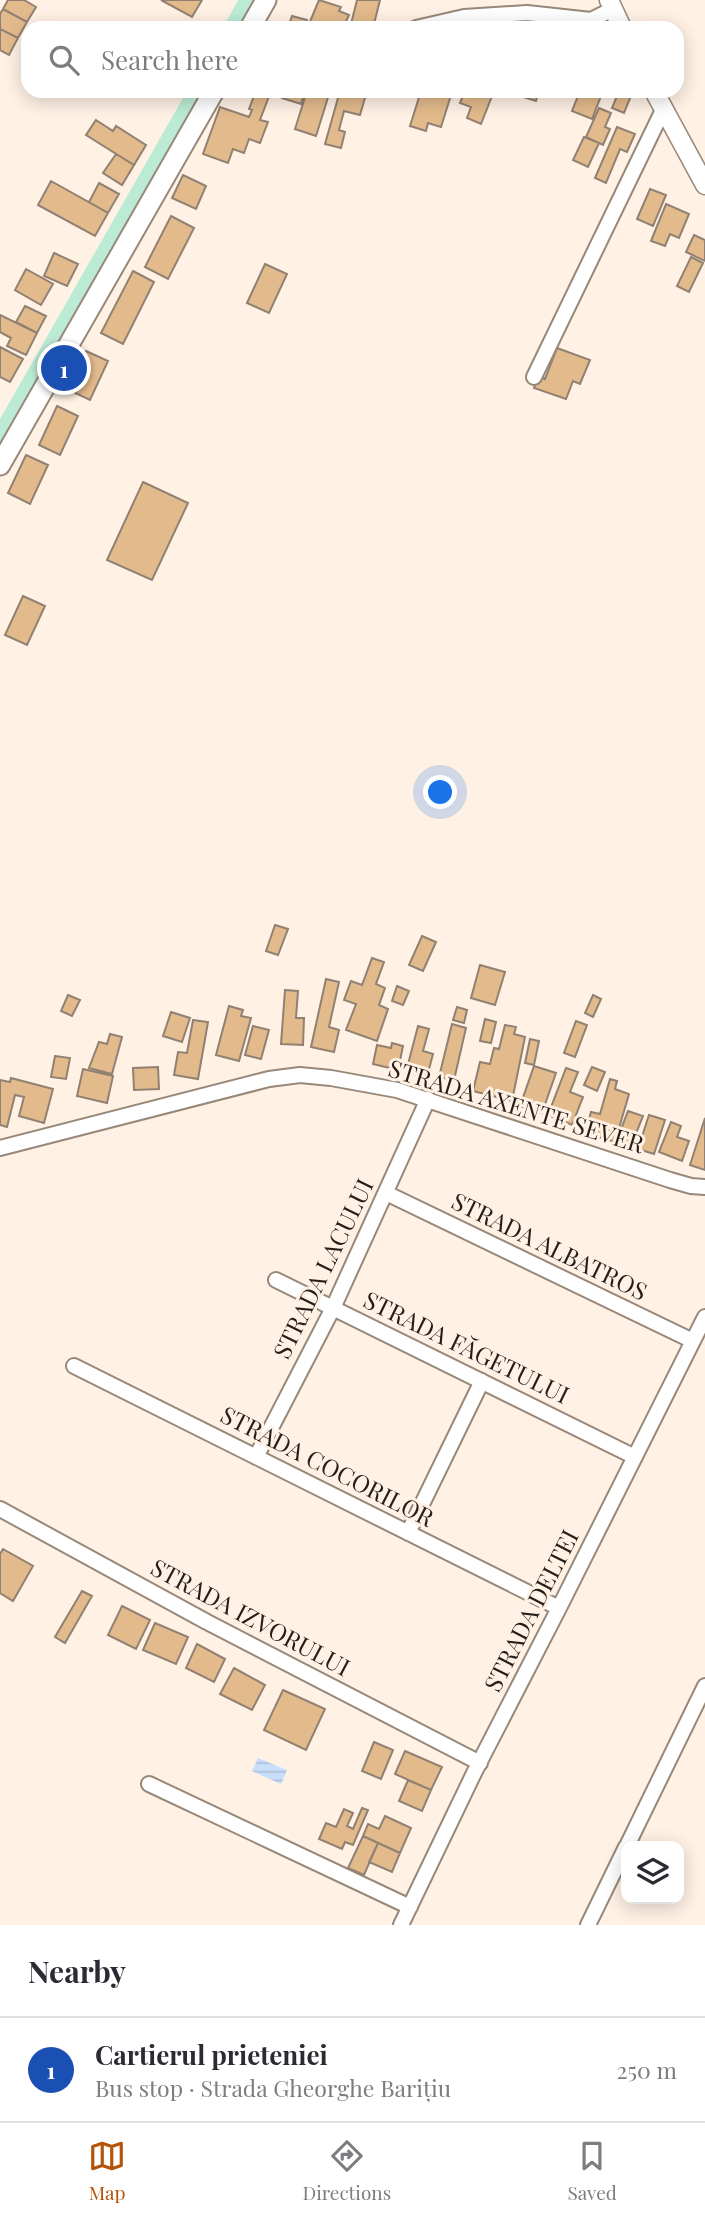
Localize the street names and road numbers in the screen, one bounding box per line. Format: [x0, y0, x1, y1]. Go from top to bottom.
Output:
street label: STRADA AXENTE SEVER [385, 1051, 649, 1159]
street label: STRADA LACULUI [265, 1173, 380, 1363]
street label: STRADA ALBATROS [447, 1184, 653, 1306]
street label: STRADA FĂGETULUI [359, 1283, 575, 1410]
street label: STRADA COCORILOR [216, 1398, 440, 1533]
street label: STRADA DELTEI [476, 1524, 585, 1697]
street label: STRADA IZVORULUI [146, 1550, 356, 1682]

